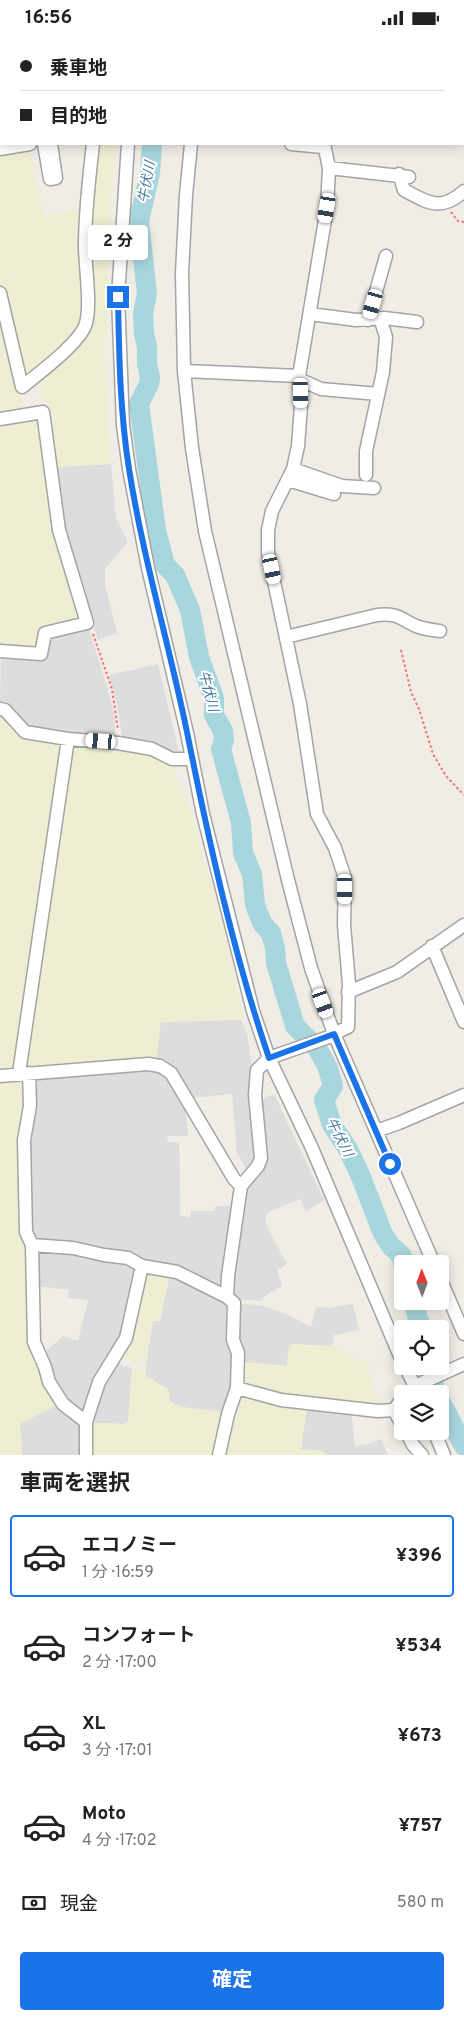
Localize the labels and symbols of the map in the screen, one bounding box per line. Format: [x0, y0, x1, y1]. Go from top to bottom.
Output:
water label: 牛伏川 [135, 158, 160, 204]
car [317, 192, 336, 224]
callout: 2 分 [88, 225, 148, 259]
route end [107, 286, 129, 308]
car [361, 288, 384, 320]
car [293, 378, 308, 408]
car [261, 553, 282, 585]
water label: 牛伏川 [194, 669, 222, 716]
car [85, 732, 116, 750]
car [337, 874, 352, 904]
car [310, 986, 335, 1020]
water label: 牛伏川 [322, 1115, 357, 1162]
route start [379, 1153, 401, 1175]
north arrow [394, 1255, 449, 1310]

